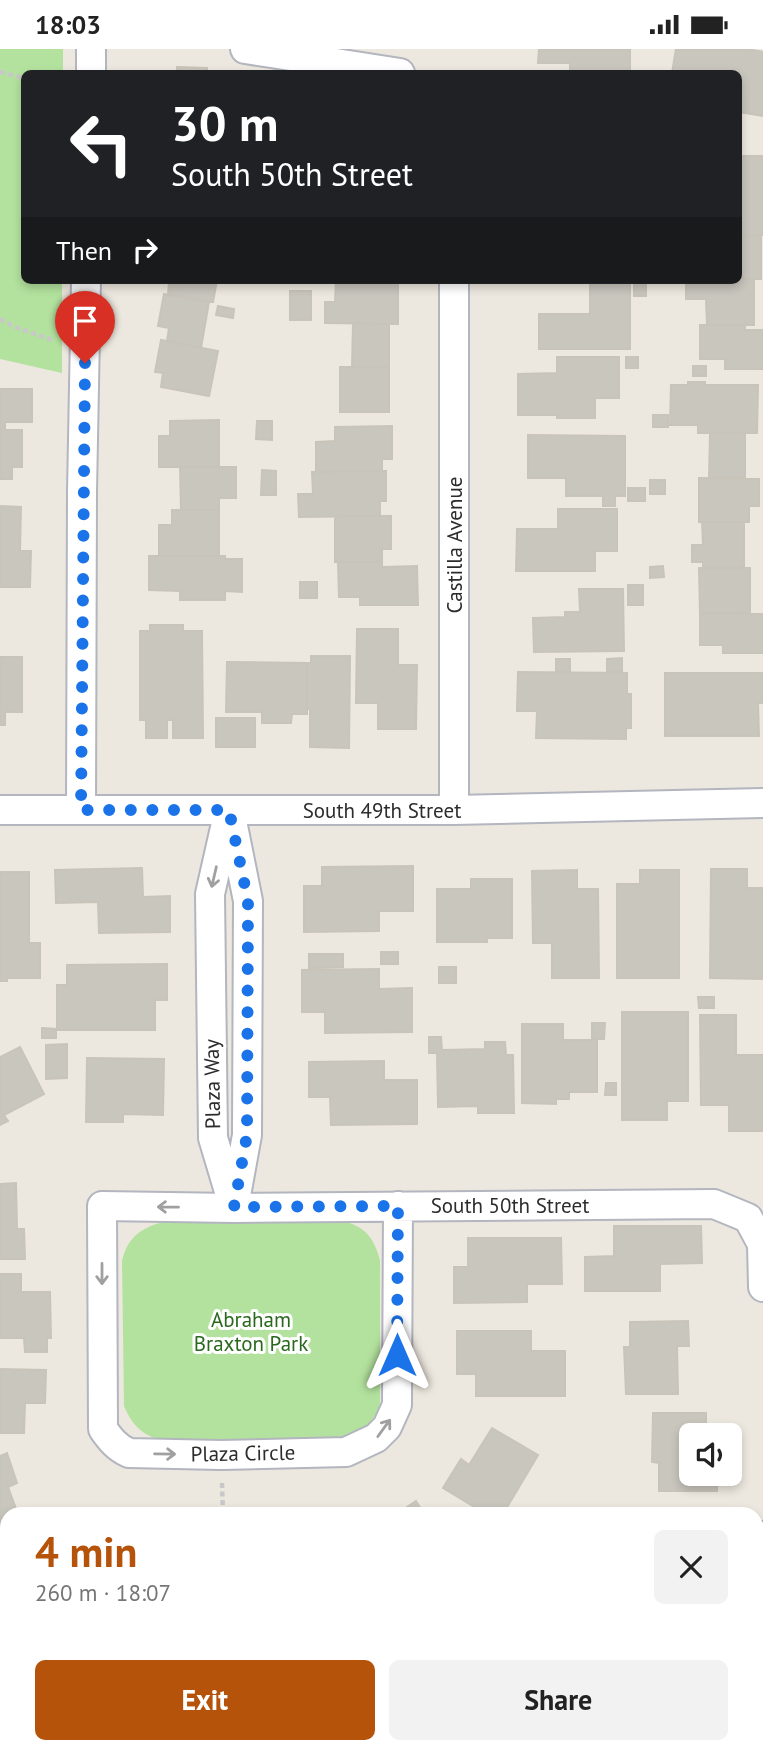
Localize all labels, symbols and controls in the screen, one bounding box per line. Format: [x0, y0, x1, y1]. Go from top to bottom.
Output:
text: 18:03 [35, 8, 101, 41]
text: 30 m [171, 91, 278, 155]
icon: left [56, 98, 147, 189]
text: South 50th Street [171, 153, 413, 195]
icon: right [126, 231, 164, 269]
text: Then [56, 234, 112, 267]
pin [55, 291, 115, 363]
icon: arrive [66, 302, 104, 340]
street label: Castilla Avenue [441, 477, 468, 613]
street label: South 49th Street [303, 797, 461, 824]
one-way arrow [207, 865, 221, 888]
street label: Plaza Way [198, 1039, 226, 1129]
street label: South 50th Street [431, 1192, 589, 1219]
one-way arrow [157, 1200, 180, 1213]
one-way arrow [95, 1262, 109, 1285]
park label: Abraham Braxton Park [194, 1306, 308, 1357]
position arrow [360, 1318, 434, 1392]
one-way arrow [376, 1418, 391, 1437]
map controls [679, 1423, 742, 1486]
button: sound [679, 1423, 742, 1486]
street label: Plaza Circle [190, 1439, 296, 1467]
one-way arrow [153, 1447, 176, 1461]
text: 4 min [35, 1524, 137, 1579]
button: close [654, 1530, 728, 1604]
text: 260 m · 18:07 [35, 1578, 171, 1607]
button: Exit [35, 1660, 375, 1740]
button: Share [389, 1660, 728, 1740]

